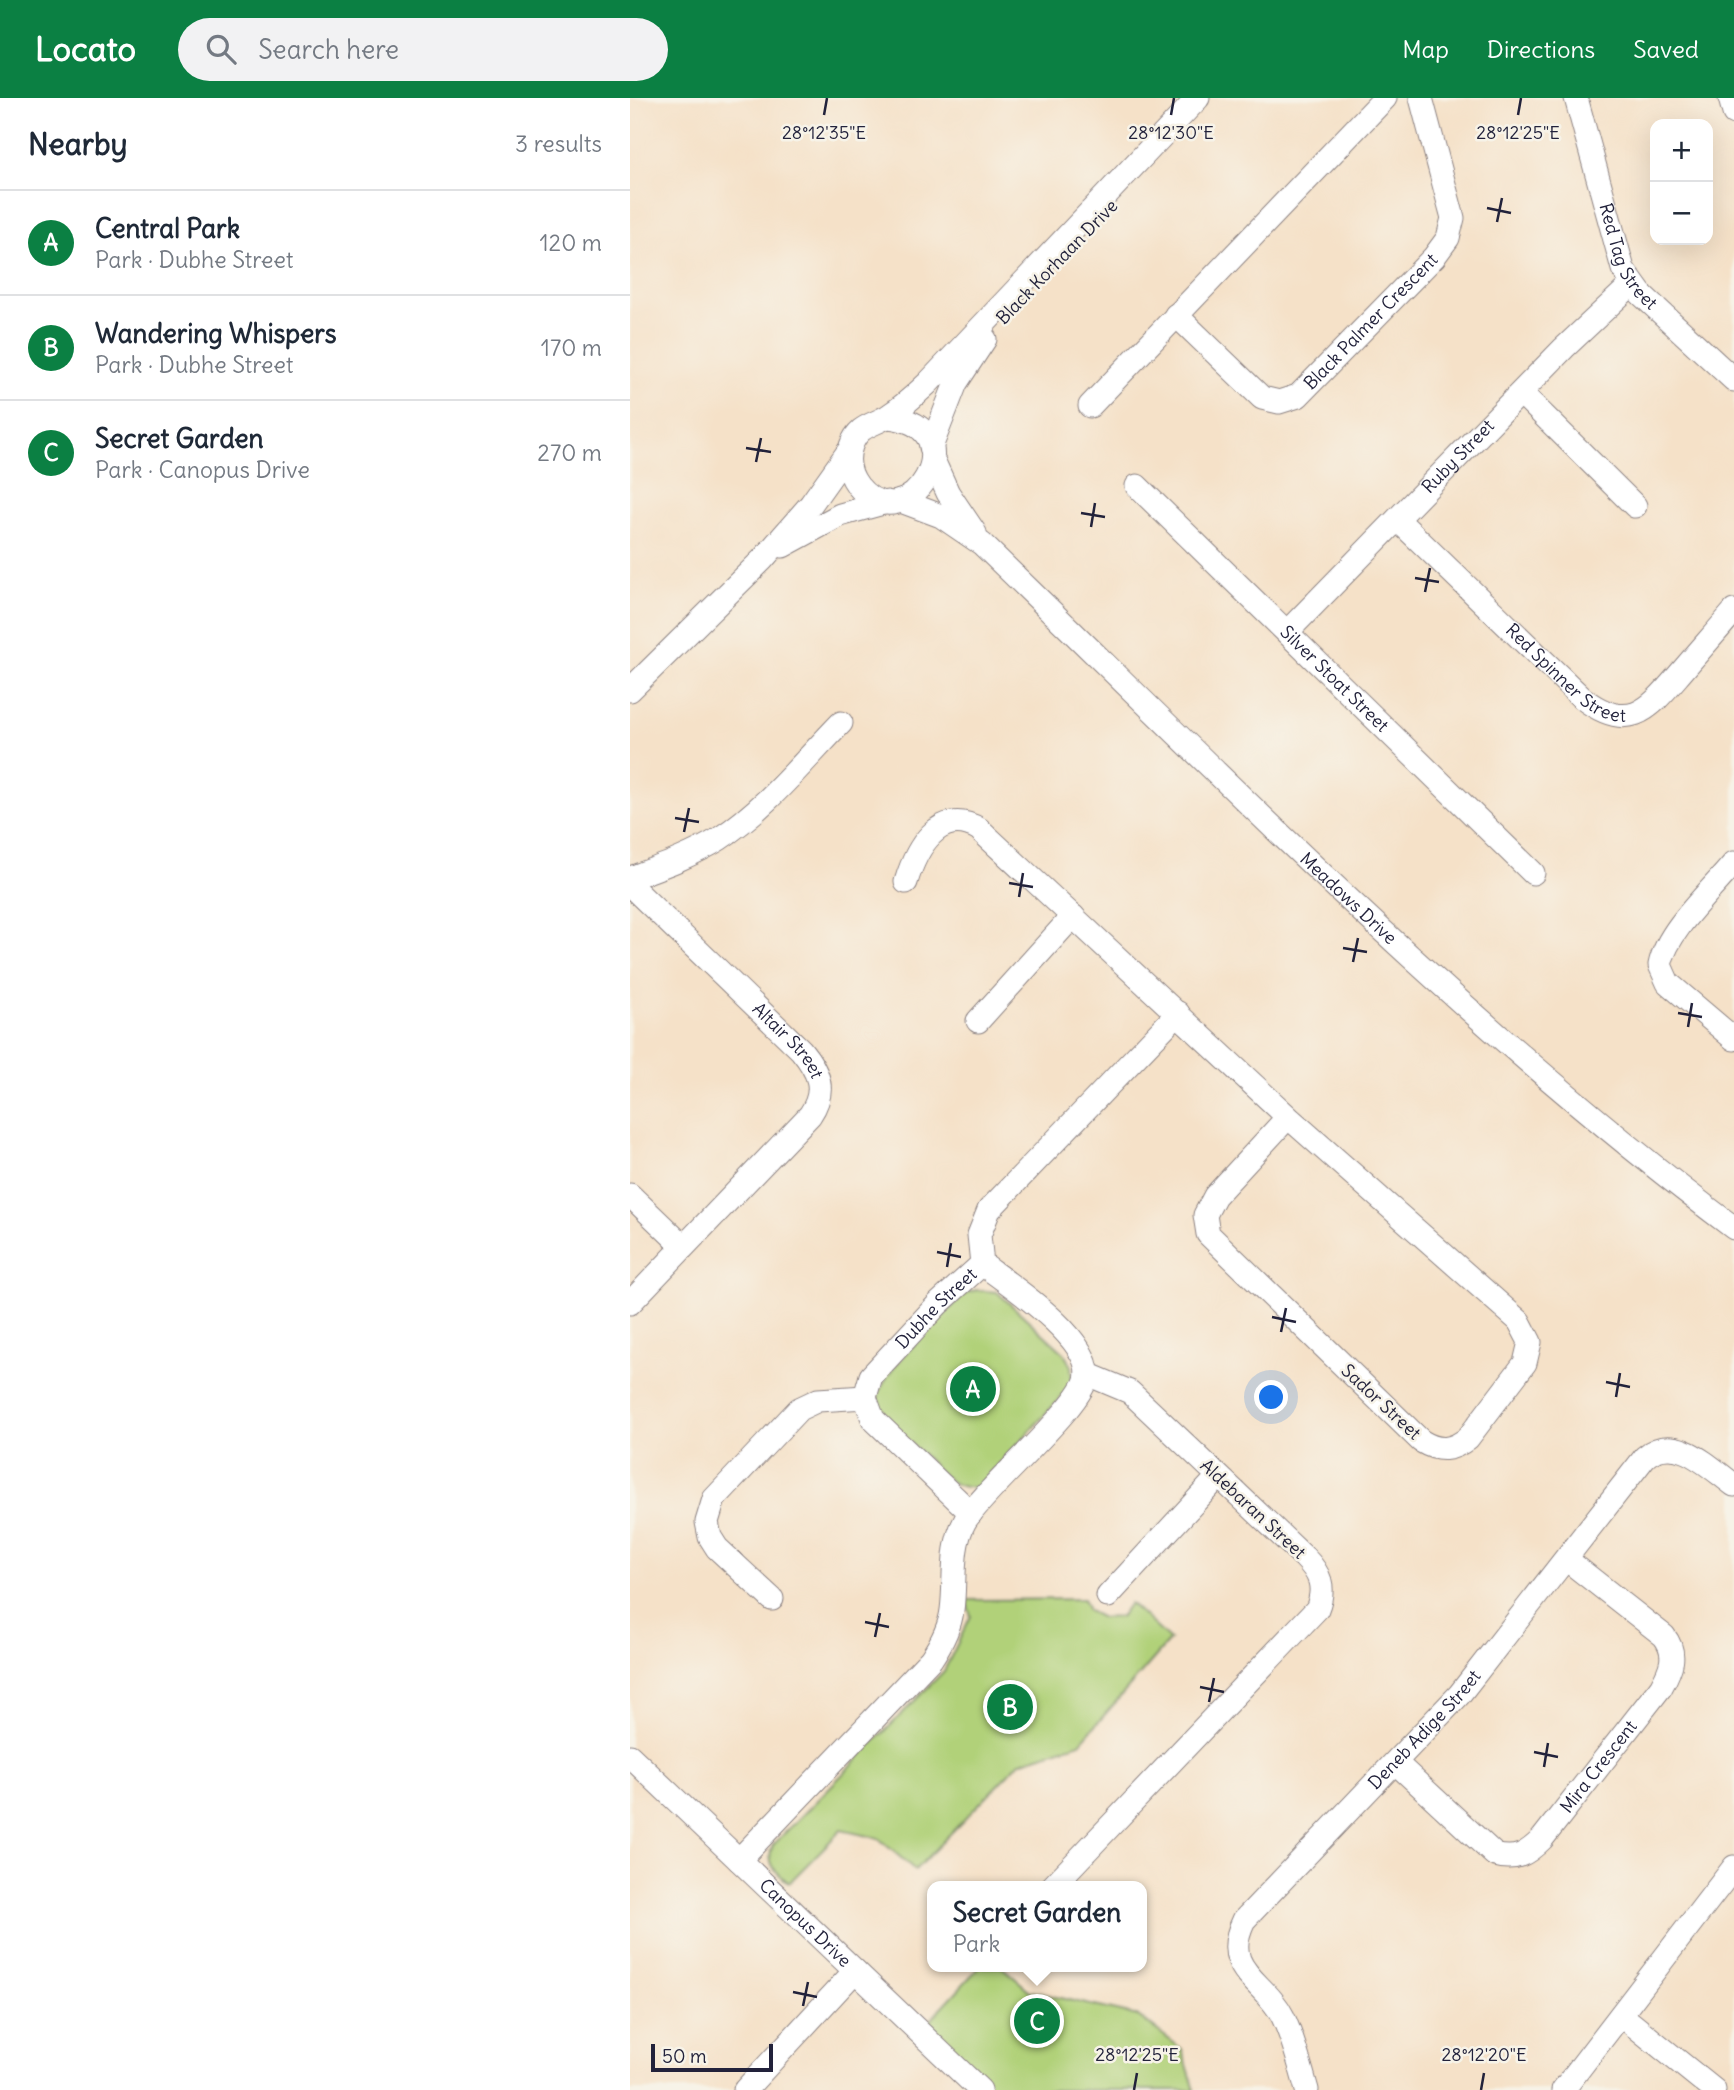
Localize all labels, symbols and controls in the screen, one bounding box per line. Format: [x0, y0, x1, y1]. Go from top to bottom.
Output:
search box [178, 18, 668, 81]
text: Locato [35, 28, 136, 70]
icon: search [202, 30, 240, 68]
text: Search here [258, 33, 399, 66]
text: Map [1402, 34, 1449, 64]
text: Directions [1487, 34, 1595, 64]
text: Saved [1633, 34, 1699, 64]
map controls [1650, 119, 1713, 245]
button: + [1650, 119, 1713, 182]
text: 28°12'35"E [782, 121, 866, 144]
text: 28°12'30"E [1128, 121, 1214, 144]
text: 28°12'25"E [1476, 121, 1560, 144]
text: Nearby [28, 125, 128, 163]
text: 3 results [515, 129, 602, 158]
button: − [1650, 182, 1713, 245]
street label: Black Korhaan Drive [991, 194, 1122, 329]
street label: Red Tag Street [1594, 201, 1662, 314]
text: Central Park [95, 212, 240, 245]
text: A [44, 228, 58, 257]
text: 120 m [539, 228, 602, 257]
text: Park · Dubhe Street [95, 245, 294, 274]
street label: Black Palmer Crescent [1299, 248, 1442, 394]
text: Wandering Whispers [95, 317, 337, 350]
text: B [43, 333, 59, 362]
text: 170 m [541, 333, 602, 362]
text: Park · Dubhe Street [95, 350, 294, 379]
street label: Ruby Street [1417, 414, 1499, 498]
text: Secret Garden [95, 422, 264, 455]
text: C [43, 438, 59, 467]
text: 270 m [537, 438, 602, 467]
text: Park · Canopus Drive [95, 455, 310, 484]
street label: Red Spinner Street [1501, 618, 1626, 727]
street label: Silver Stoat Street [1276, 620, 1394, 737]
street label: Meadows Drive [1295, 847, 1402, 949]
street label: Altair Street [748, 997, 829, 1081]
street label: Dubhe Street [890, 1263, 981, 1353]
street label: Sador Street [1337, 1359, 1426, 1444]
pin: A [950, 1363, 996, 1415]
your location [1254, 1380, 1288, 1414]
street label: Aldebaran Street [1196, 1454, 1311, 1563]
street label: Deneb Adige Street [1363, 1665, 1485, 1794]
pin: B [987, 1681, 1033, 1733]
street label: Mira Crescent [1555, 1715, 1642, 1817]
street label: Canopus Drive [755, 1874, 856, 1972]
popup [927, 1881, 1147, 1972]
text: Secret Garden [953, 1896, 1121, 1929]
text: Park [953, 1929, 1000, 1958]
pin: C [1014, 1995, 1060, 2047]
scale bar [651, 2041, 774, 2073]
text: 28°12'25"E [1095, 2043, 1179, 2066]
text: 28°12'20"E [1441, 2043, 1527, 2066]
text: 50 m [662, 2044, 707, 2068]

